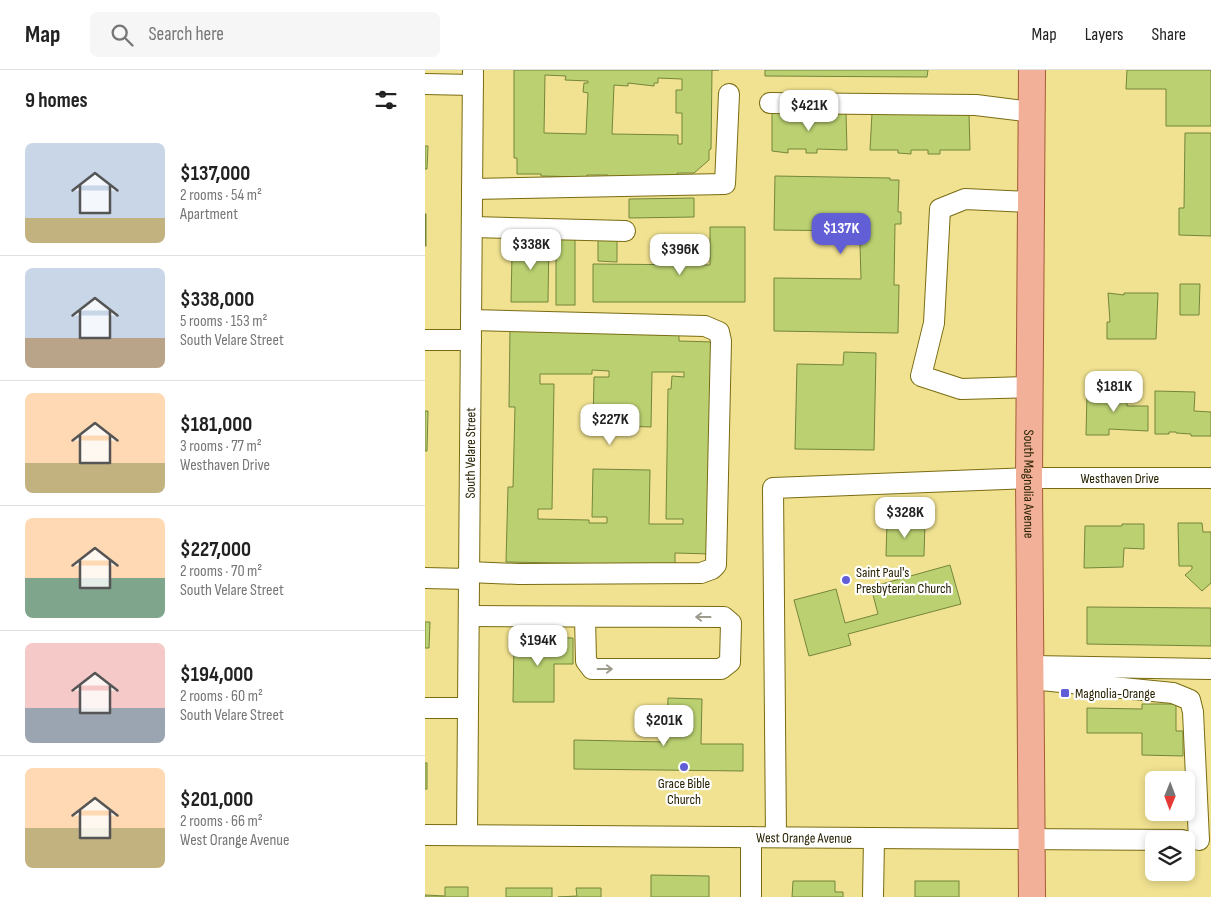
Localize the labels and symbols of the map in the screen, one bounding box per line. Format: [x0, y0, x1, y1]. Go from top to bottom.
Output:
pin: $421K [774, 90, 844, 132]
pin: $137K [806, 212, 876, 255]
pin: $338K [496, 228, 566, 271]
pin: $396K [645, 234, 715, 276]
pin: $181K [1079, 370, 1149, 413]
pin: $227K [575, 404, 645, 446]
street label: South Velare Street [462, 407, 479, 499]
street label: South Magnolia Avenue [1020, 430, 1037, 538]
street label: Westhaven Drive [1080, 470, 1159, 487]
pin: $328K [870, 496, 940, 539]
place label: Saint Paul's Presbyterian Church [856, 564, 952, 597]
marker: Saint Paul's Presbyterian Church [840, 574, 852, 586]
one-way arrow [695, 612, 712, 622]
pin: $194K [503, 624, 573, 667]
one-way arrow [596, 664, 613, 674]
place label: Magnolia-Orange [1075, 685, 1155, 702]
marker: Magnolia-Orange [1059, 687, 1071, 699]
pin: $201K [629, 704, 699, 747]
marker: Grace Bible Church [678, 761, 690, 773]
north arrow [1145, 771, 1195, 821]
place label: Grace Bible Church [658, 775, 710, 808]
street label: West Orange Avenue [756, 829, 852, 847]

